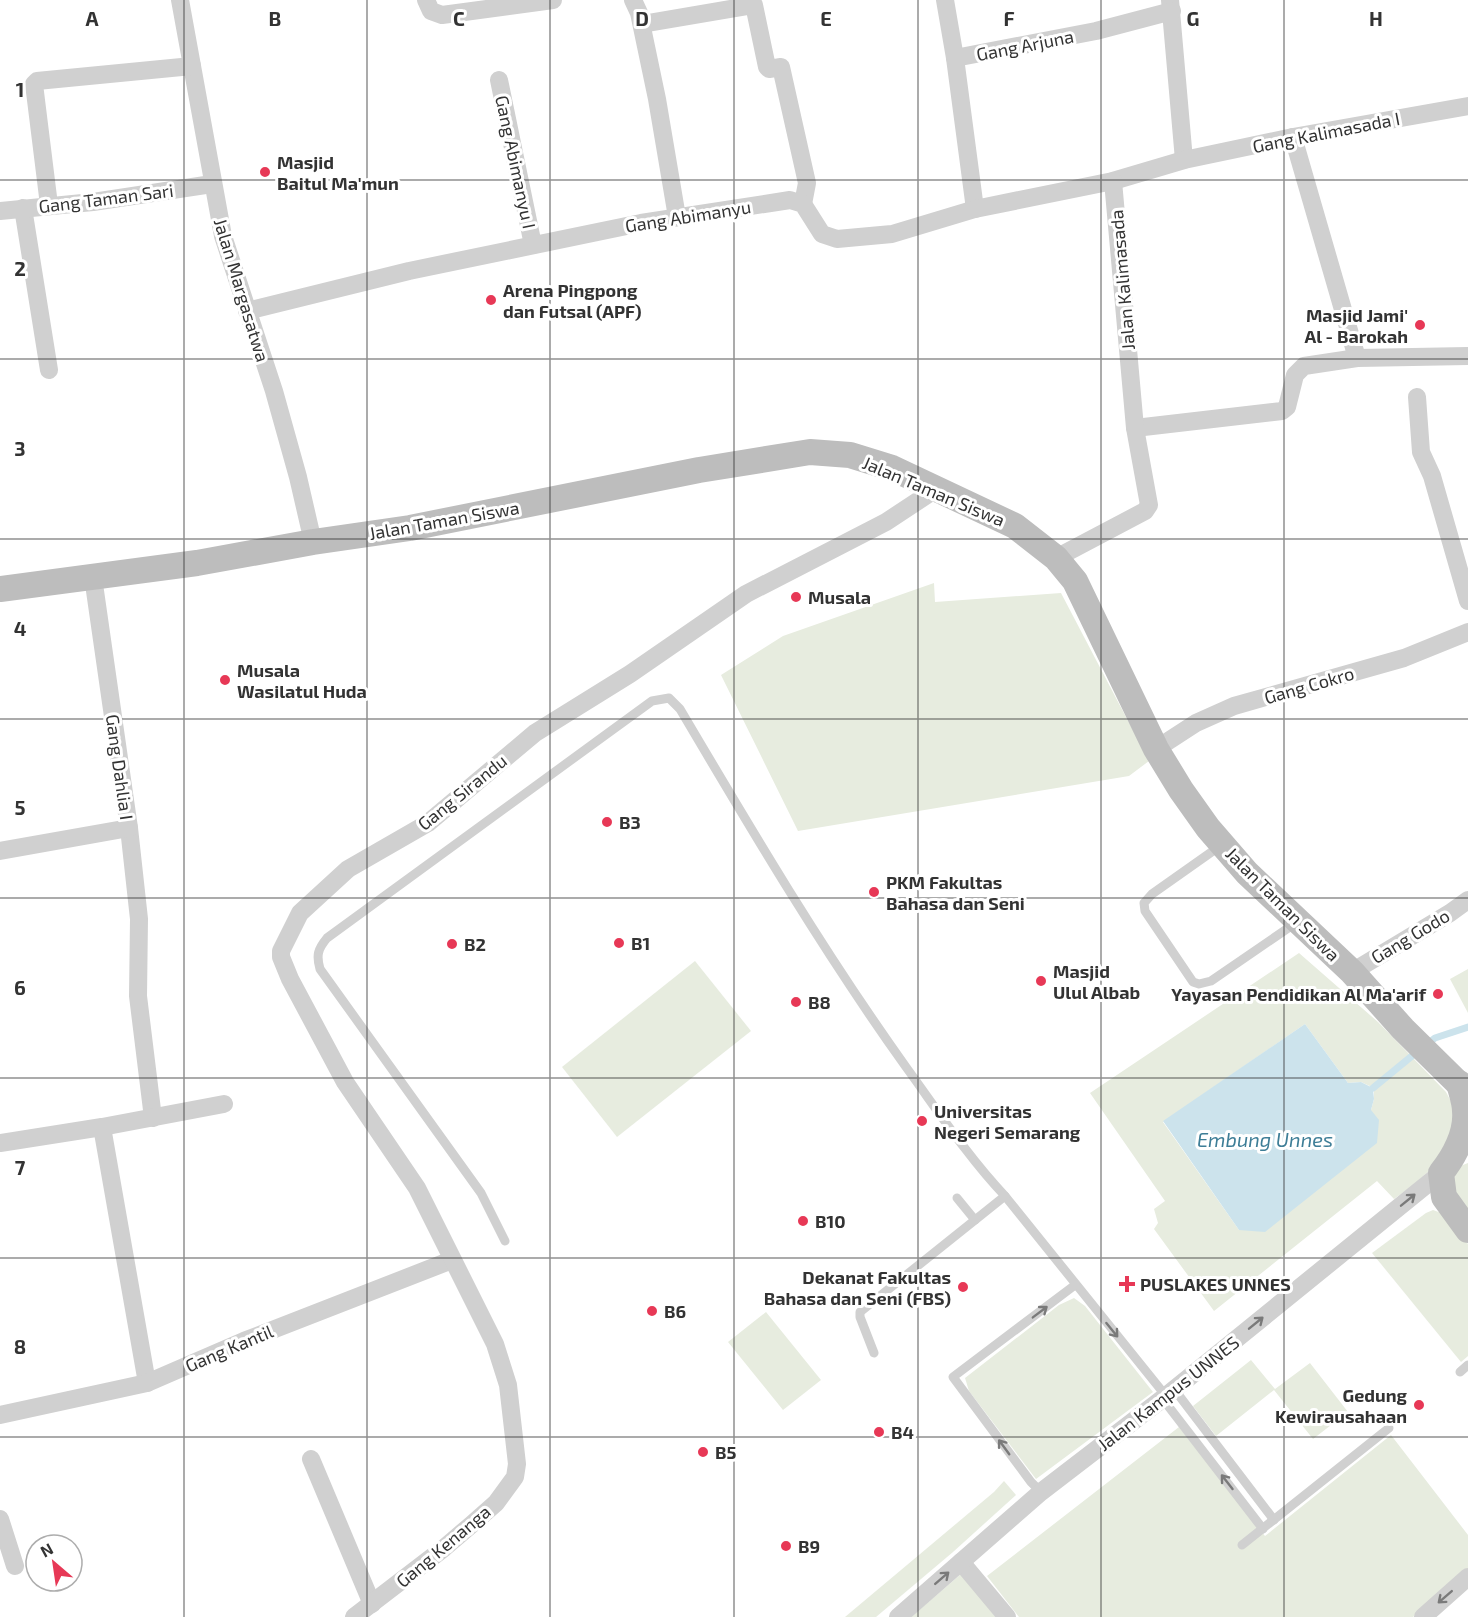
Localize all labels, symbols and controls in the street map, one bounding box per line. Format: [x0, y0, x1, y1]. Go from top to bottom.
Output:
text: A [85, 6, 99, 30]
text: B [269, 6, 281, 30]
text: C [453, 6, 465, 30]
text: D [635, 6, 649, 30]
text: E [820, 6, 832, 30]
text: F [1003, 6, 1015, 30]
text: G [1187, 6, 1199, 30]
text: H [1369, 6, 1383, 30]
street label: Gang Arjuna [974, 25, 1076, 65]
text: 1 [16, 77, 24, 101]
street label: Gang Abimanyu I [491, 93, 541, 231]
street label: Gang Kalimasada I [1250, 107, 1402, 157]
place label: Masjid Baitul Ma'mun [277, 151, 399, 194]
marker: Masjid Baitul Ma'mun [258, 165, 272, 179]
street label: Gang Taman Sari [37, 179, 175, 217]
street label: Gang Abimanyu [624, 195, 752, 237]
street label: Jalan Kalimasada [1105, 209, 1139, 351]
street label: Jalan Margasatwa [210, 216, 274, 364]
text: 2 [14, 256, 26, 280]
place label: Arena Pingpong dan Futsal (APF) [503, 279, 642, 322]
marker: Arena Pingpong dan Futsal (APF) [484, 293, 498, 307]
place label: Masjid Jami' Al - Barokah [1304, 304, 1408, 347]
marker: Masjid Jami' Al - Barokah [1413, 318, 1427, 332]
text: 3 [14, 436, 26, 460]
street label: Jalan Taman Siswa [860, 451, 1008, 531]
street label: Jalan Taman Siswa [367, 496, 521, 544]
place label: Musala [808, 586, 871, 608]
marker: Musala [789, 590, 803, 604]
text: 4 [14, 616, 27, 640]
place label: Musala Wasilatul Huda [237, 659, 367, 702]
street label: Gang Cokro [1261, 662, 1357, 708]
marker: Musala Wasilatul Huda [218, 673, 232, 687]
street label: Gang Dahlia I [102, 713, 138, 821]
street label: Gang Sirandu [413, 749, 511, 835]
text: 5 [14, 795, 26, 819]
place label: B3 [619, 811, 641, 833]
marker: B3 [600, 815, 614, 829]
street label: Jalan Taman Siswa [1221, 842, 1345, 966]
place label: PKM Fakultas Bahasa dan Seni [886, 871, 1025, 914]
marker: PKM Fakultas Bahasa dan Seni [867, 885, 881, 899]
street label: Gang Godo [1367, 904, 1453, 968]
place label: B1 [631, 932, 650, 954]
place label: B2 [464, 933, 486, 955]
marker: B1 [612, 936, 626, 950]
marker: B2 [445, 937, 459, 951]
place label: Masjid Ulul Albab [1053, 960, 1140, 1003]
marker: Masjid Ulul Albab [1034, 974, 1048, 988]
text: 6 [14, 975, 26, 999]
place label: Yayasan Pendidikan Al Ma'arif [1171, 983, 1427, 1005]
marker: Yayasan Pendidikan Al Ma'arif [1431, 987, 1445, 1001]
place label: B8 [808, 991, 831, 1013]
marker: B8 [789, 995, 803, 1009]
place label: Universitas Negeri Semarang [934, 1100, 1081, 1143]
marker: Universitas Negeri Semarang [915, 1114, 929, 1128]
water label: Embung Unnes [1197, 1127, 1333, 1151]
text: 7 [15, 1155, 26, 1179]
one-way arrow [1399, 1194, 1415, 1207]
place label: B10 [815, 1210, 846, 1232]
marker: B10 [796, 1214, 810, 1228]
place label: Dekanat Fakultas Bahasa dan Seni (FBS) [764, 1266, 951, 1309]
place label: PUSLAKES UNNES [1140, 1273, 1291, 1295]
marker: PUSLAKES UNNES [1118, 1275, 1136, 1293]
marker: Dekanat Fakultas Bahasa dan Seni (FBS) [956, 1280, 970, 1294]
place label: B6 [664, 1300, 686, 1322]
marker: B6 [645, 1304, 659, 1318]
one-way arrow [1031, 1305, 1047, 1318]
one-way arrow [1248, 1316, 1264, 1329]
street label: Gang Kantil [182, 1319, 277, 1376]
one-way arrow [1105, 1322, 1118, 1338]
street label: Jalan Kampus UNNES [1093, 1331, 1243, 1455]
text: 8 [14, 1334, 26, 1358]
place label: Gedung Kewirausahaan [1275, 1384, 1408, 1427]
marker: Gedung Kewirausahaan [1412, 1398, 1426, 1412]
place label: B4 [891, 1421, 914, 1443]
marker: B4 [872, 1425, 886, 1439]
one-way arrow [998, 1439, 1010, 1455]
place label: B5 [715, 1441, 737, 1463]
marker: B5 [696, 1445, 710, 1459]
one-way arrow [1221, 1475, 1233, 1491]
street label: Gang Kenanga [391, 1500, 495, 1592]
north arrow [24, 1533, 84, 1593]
place label: B9 [798, 1535, 820, 1557]
text: N [37, 1538, 56, 1561]
marker: B9 [779, 1539, 793, 1553]
one-way arrow [934, 1571, 949, 1585]
one-way arrow [1438, 1590, 1453, 1604]

